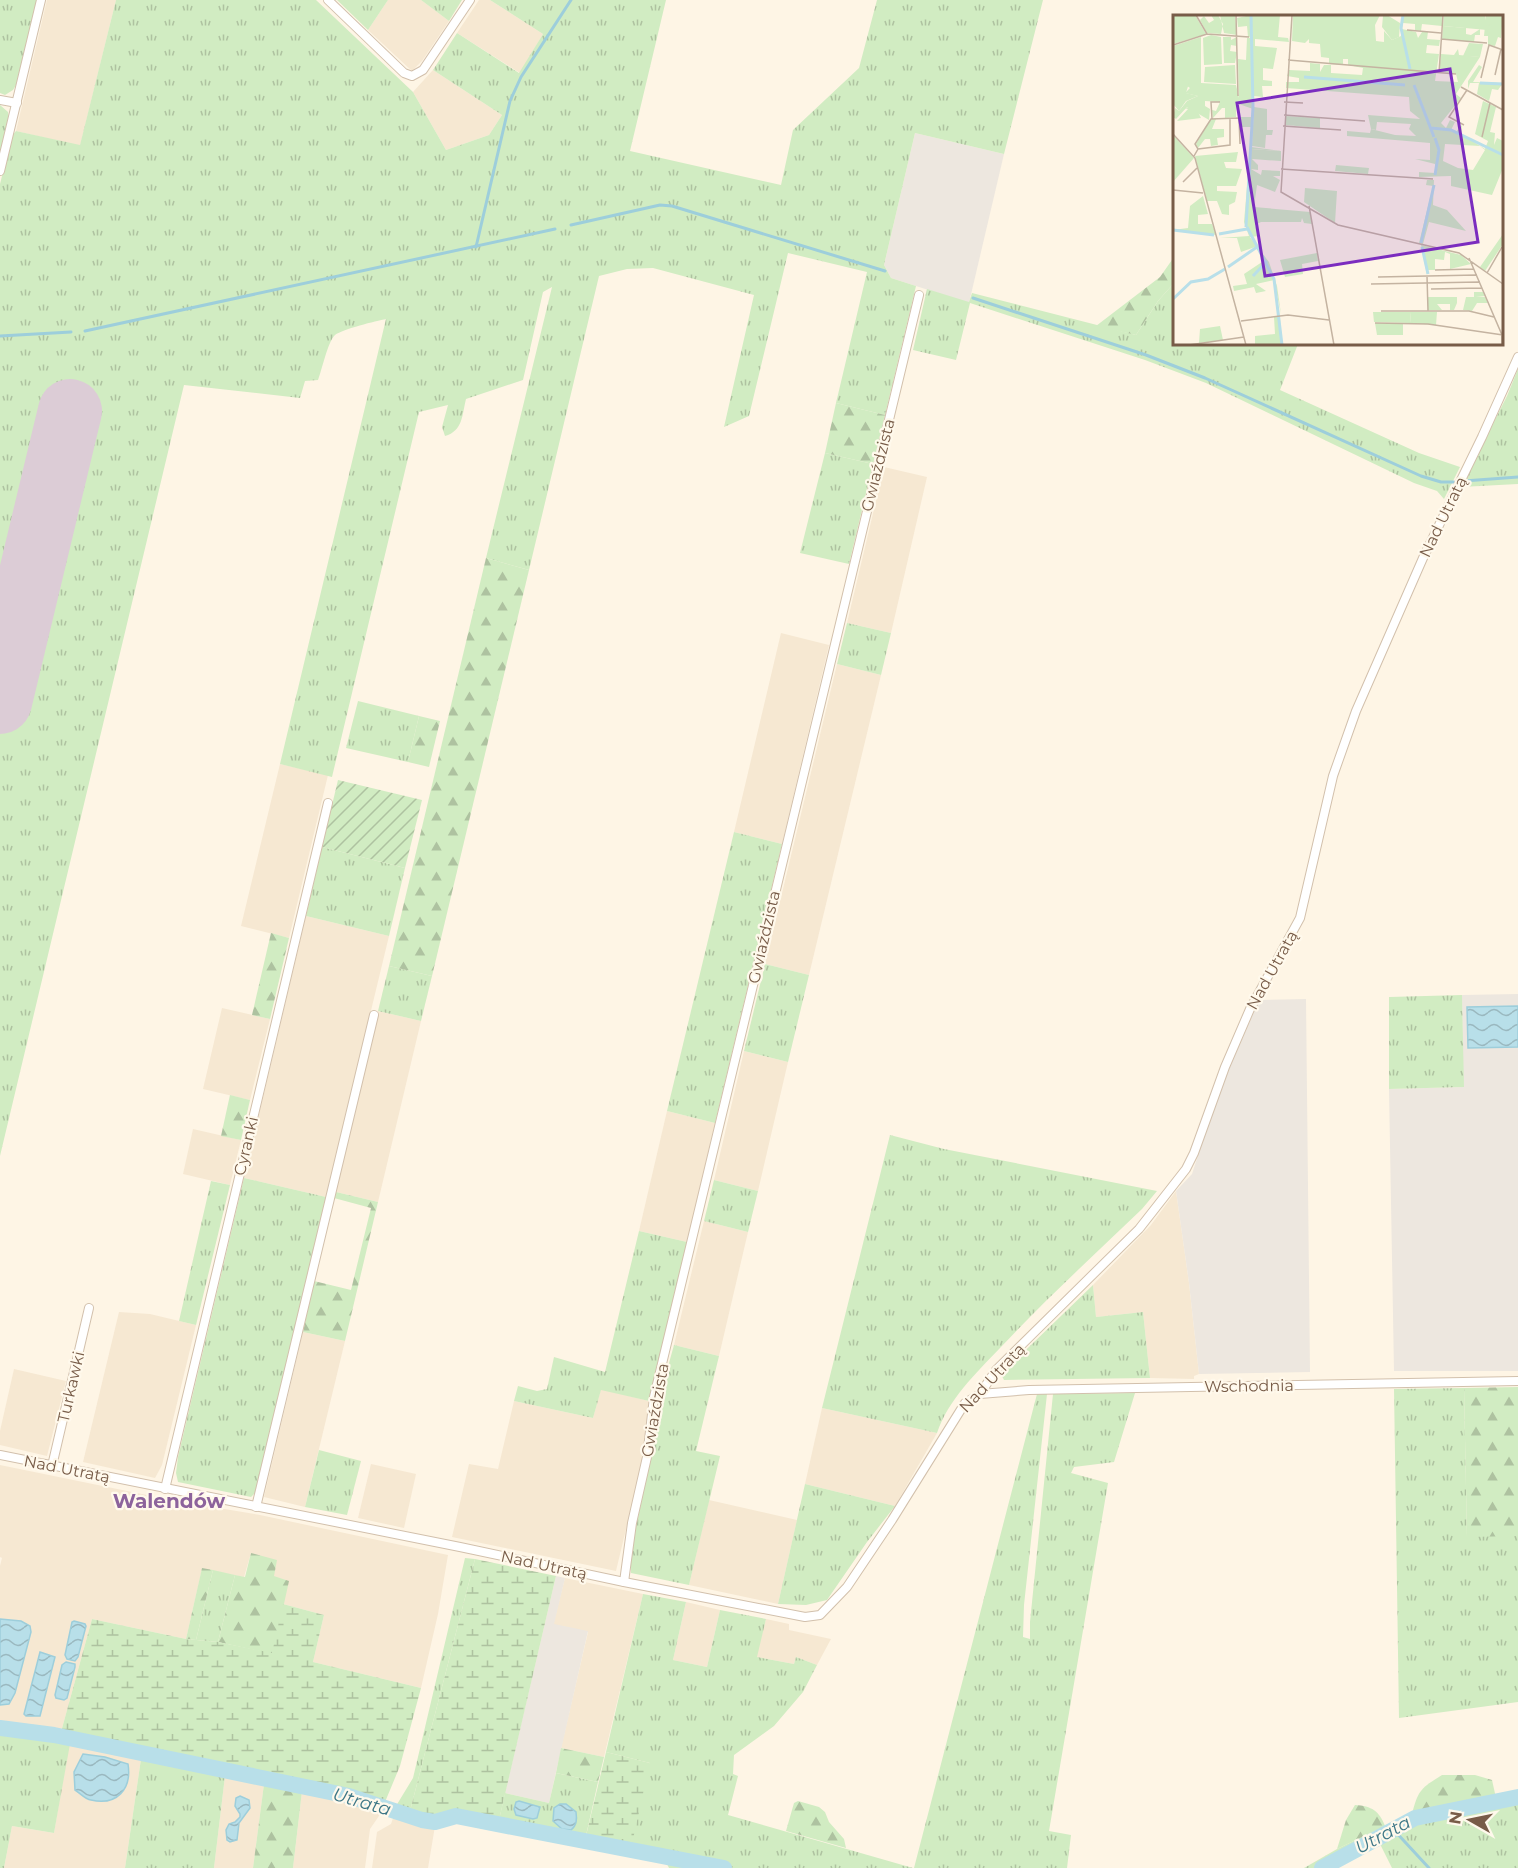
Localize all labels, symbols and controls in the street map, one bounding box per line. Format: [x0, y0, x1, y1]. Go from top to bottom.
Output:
inset map [1173, 15, 1503, 345]
street label: Gwiaździsta [857, 417, 899, 513]
street label: Nad Utratą [1415, 474, 1471, 560]
street label: Gwiaździsta [744, 889, 784, 985]
street label: Nad Utratą [1242, 927, 1302, 1013]
street label: Cyranki [230, 1115, 262, 1177]
street label: Nad Utratą [955, 1340, 1029, 1416]
street label: Turkawki [54, 1349, 88, 1425]
street label: Gwiaździsta [637, 1362, 673, 1458]
street label: Wschodnia [1204, 1376, 1294, 1396]
street label: Nad Utratą [22, 1451, 112, 1487]
district label: Walendów [113, 1489, 225, 1513]
street label: Nad Utratą [499, 1547, 589, 1583]
water label: Utrata [330, 1783, 394, 1821]
north arrow [1440, 1790, 1500, 1850]
text: N [1445, 1810, 1466, 1826]
water label: Utrata [1352, 1811, 1414, 1859]

